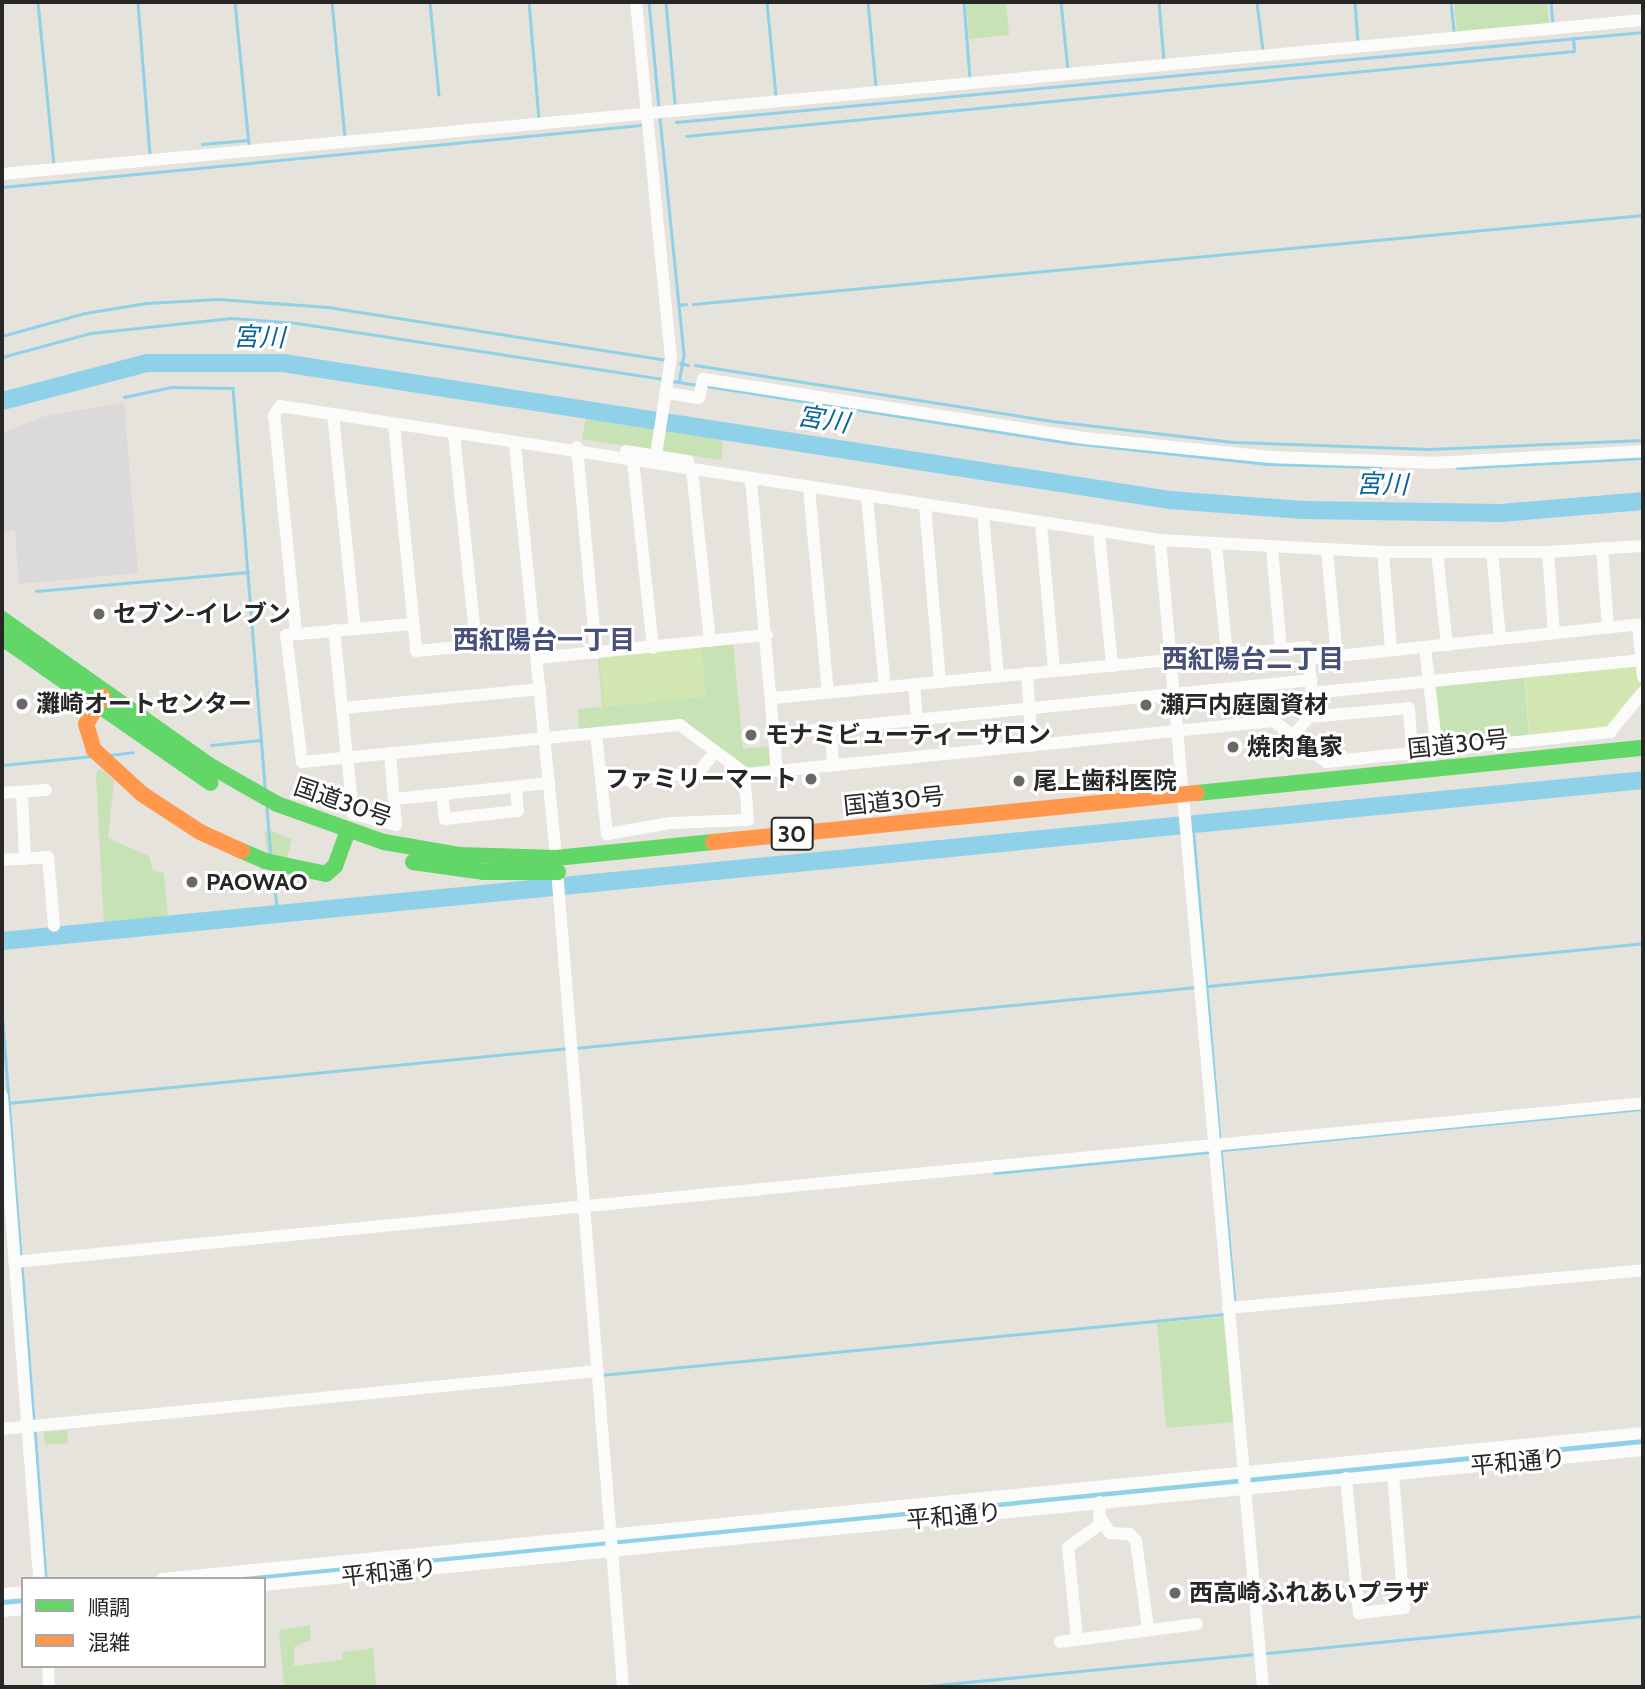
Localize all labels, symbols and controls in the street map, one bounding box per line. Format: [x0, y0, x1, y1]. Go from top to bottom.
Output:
water label: 宮川 [233, 322, 285, 354]
water label: 宮川 [795, 401, 851, 439]
water label: 宮川 [1356, 469, 1408, 501]
place label: セブン-イレブン [113, 600, 291, 628]
marker: セブン-イレブン [91, 606, 107, 622]
district label: 西紅陽台一丁目 [453, 625, 635, 657]
district label: 西紅陽台二丁目 [1162, 644, 1344, 676]
place label: 灘崎オートセンター [36, 690, 252, 718]
place label: 瀬戸内庭園資材 [1160, 691, 1328, 719]
marker: 灘崎オートセンター [14, 696, 30, 712]
marker: 瀬戸内庭園資材 [1138, 697, 1154, 713]
place label: モナミビューティーサロン [765, 721, 1053, 749]
street label: 国道30号 [1406, 724, 1510, 764]
marker: モナミビューティーサロン [743, 727, 759, 743]
place label: 焼肉亀家 [1247, 733, 1343, 761]
marker: 焼肉亀家 [1225, 739, 1241, 755]
place label: ファミリーマート [605, 765, 797, 793]
place label: 尾上歯科医院 [1033, 767, 1177, 795]
marker: ファミリーマート [803, 771, 819, 787]
street label: 国道30号 [290, 772, 396, 832]
marker: 尾上歯科医院 [1011, 773, 1027, 789]
street label: 国道30号 [842, 781, 946, 821]
road number: 30 [769, 814, 815, 854]
place label: PAOWAO [206, 868, 307, 896]
marker: PAOWAO [184, 874, 200, 890]
street label: 平和通り [1469, 1443, 1567, 1481]
street label: 平和通り [905, 1497, 1003, 1535]
street label: 平和通り [340, 1553, 438, 1591]
legend [21, 1577, 266, 1668]
place label: 西高崎ふれあいプラザ [1189, 1579, 1429, 1607]
marker: 西高崎ふれあいプラザ [1167, 1585, 1183, 1601]
text: 順調 [88, 1595, 130, 1620]
text: 混雑 [88, 1630, 130, 1655]

